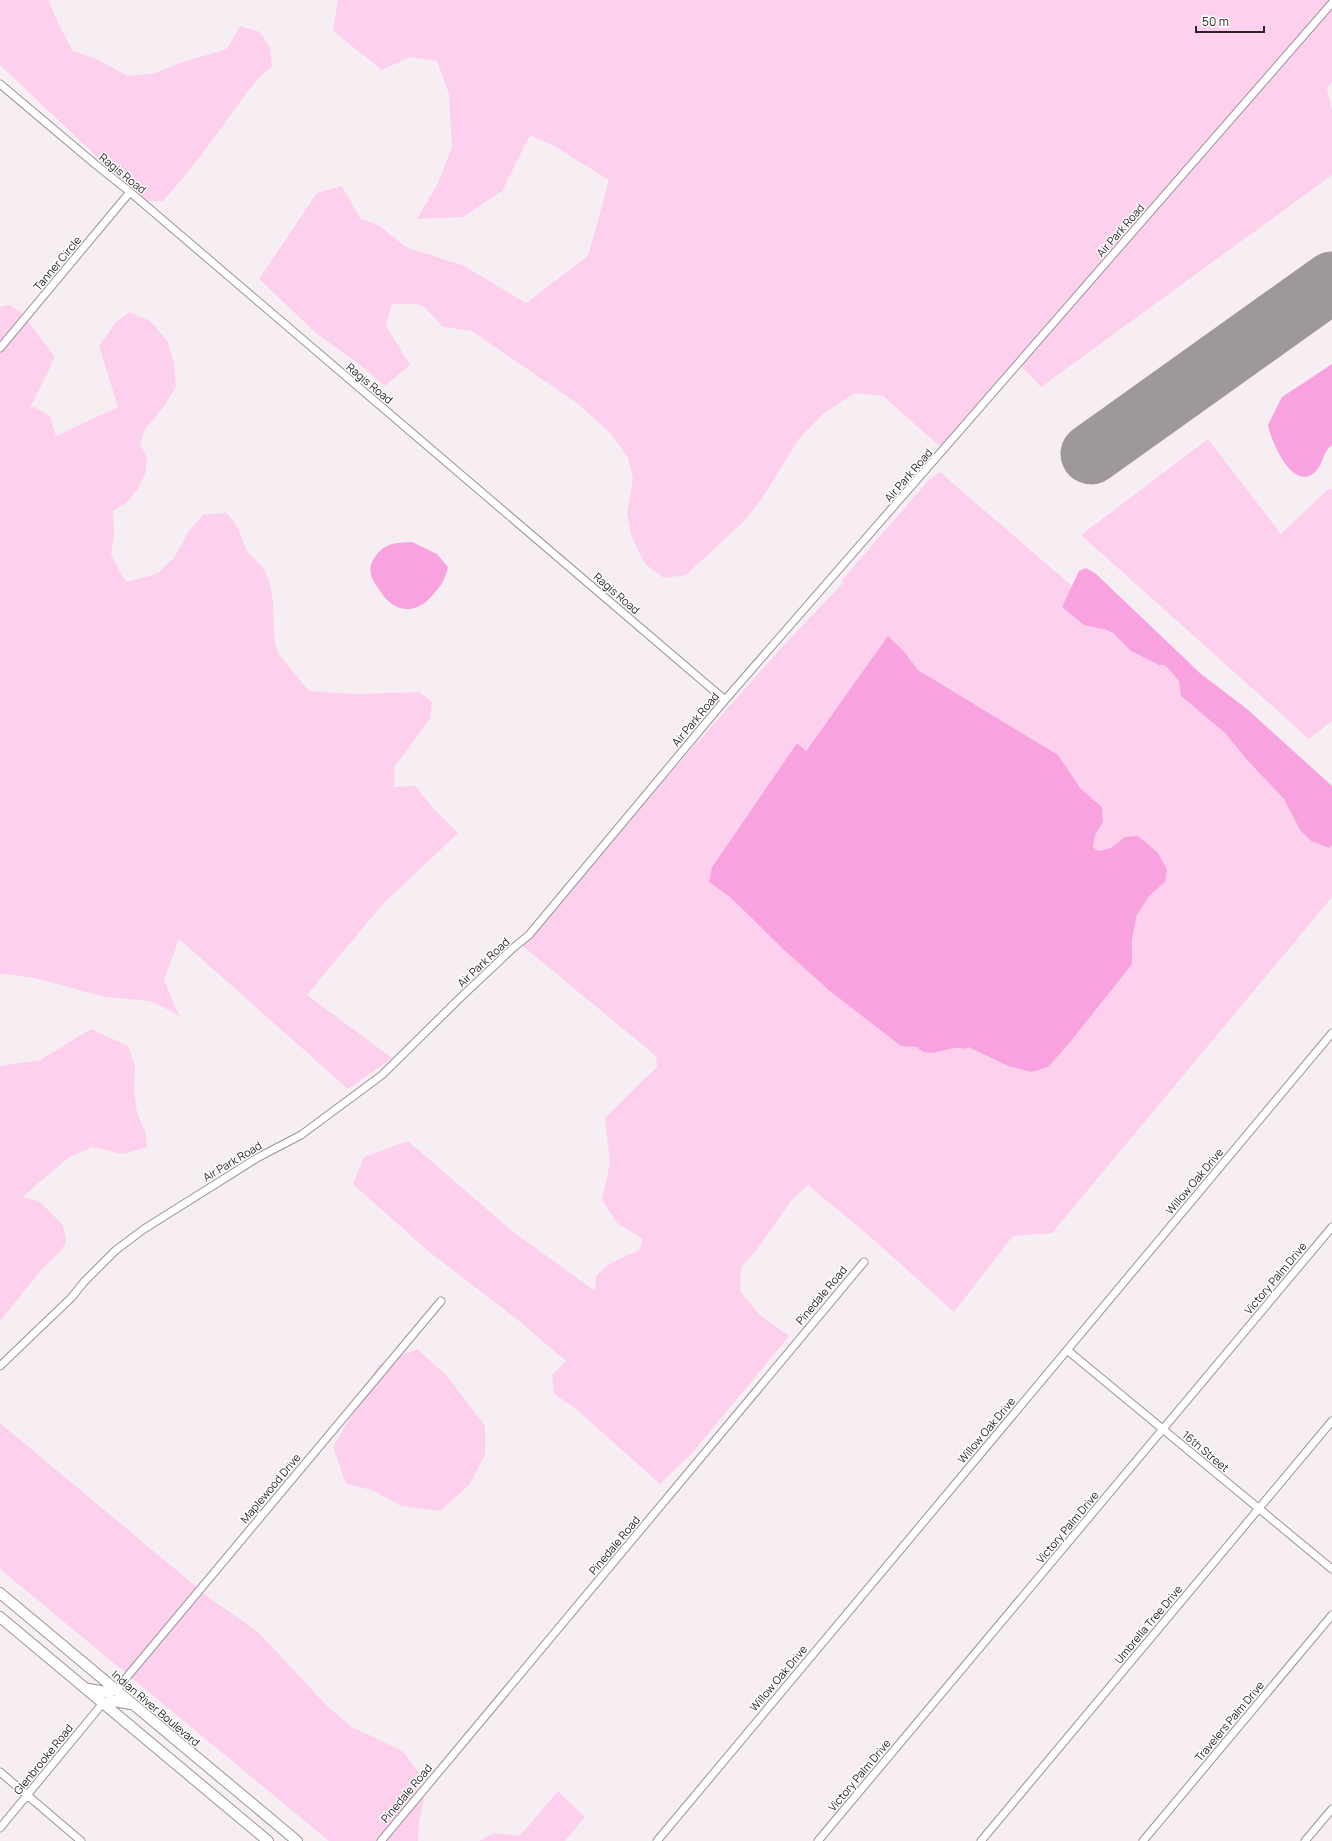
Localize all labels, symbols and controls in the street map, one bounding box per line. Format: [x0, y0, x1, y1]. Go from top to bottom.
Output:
scale bar [1196, 8, 1264, 34]
text: 50 m [1202, 13, 1229, 30]
street label: Ragis Road [96, 149, 150, 197]
street label: Air Park Road [1093, 200, 1147, 260]
street label: Tanner Circle [30, 232, 85, 293]
street label: Ragis Road [344, 359, 396, 407]
street label: Air Park Road [881, 445, 935, 505]
street label: Ragis Road [591, 569, 643, 617]
street label: Air Park Road [668, 689, 722, 749]
street label: Air Park Road [454, 934, 512, 990]
street label: Air Park Road [200, 1138, 264, 1184]
street label: Willow Oak Drive [1162, 1144, 1227, 1217]
street label: Victory Palm Drive [1240, 1238, 1310, 1317]
street label: Pinedale Road [792, 1263, 850, 1327]
street label: Willow Oak Drive [954, 1393, 1019, 1466]
street label: 16th Street [1180, 1427, 1232, 1475]
street label: Maplewood Drive [237, 1450, 304, 1526]
street label: Victory Palm Drive [1032, 1487, 1102, 1566]
street label: Pinedale Road [585, 1513, 643, 1577]
street label: Umbrella Tree Drive [1111, 1581, 1186, 1666]
street label: Willow Oak Drive [746, 1641, 811, 1714]
street label: Indian River Boulevard [109, 1667, 203, 1749]
street label: Travelers Palm Drive [1191, 1677, 1267, 1764]
street label: Glenbrooke Road [10, 1721, 76, 1797]
street label: Victory Palm Drive [824, 1735, 894, 1814]
street label: Pinedale Road [377, 1761, 435, 1825]

